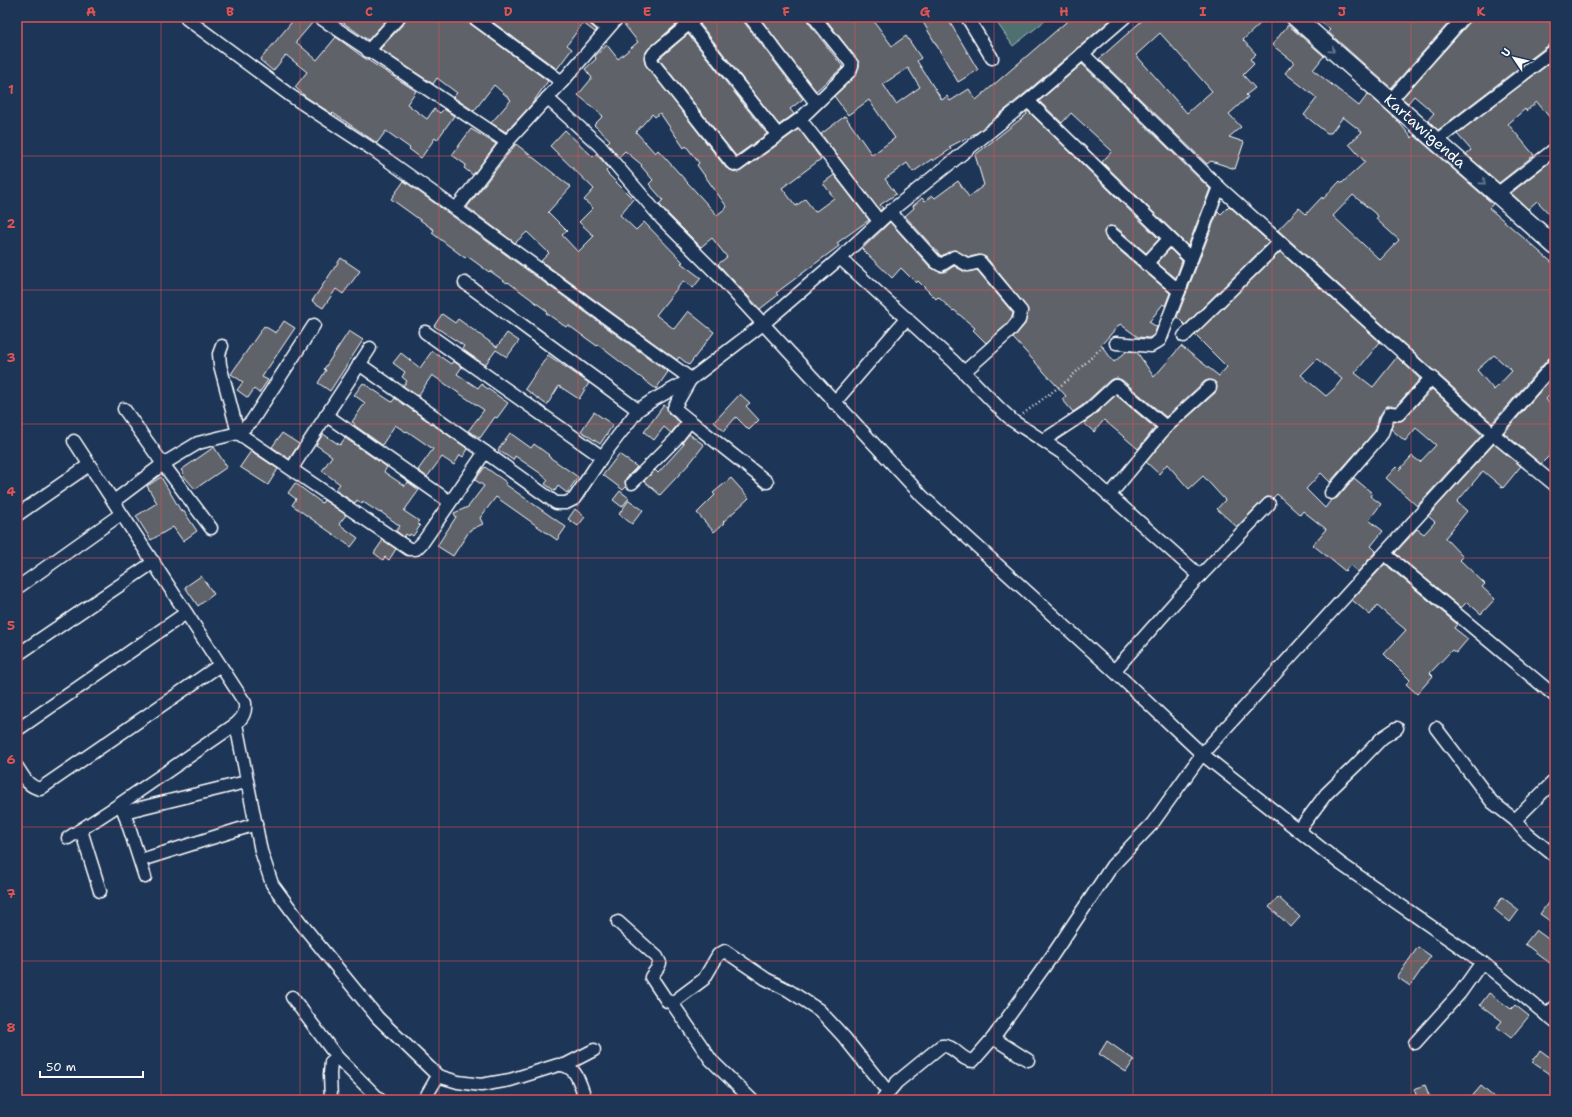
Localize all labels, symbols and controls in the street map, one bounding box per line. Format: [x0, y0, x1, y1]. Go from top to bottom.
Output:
text: A [86, 3, 96, 20]
text: B [226, 3, 234, 20]
text: C [365, 3, 373, 20]
text: D [503, 3, 513, 20]
text: E [643, 3, 652, 20]
text: F [782, 3, 790, 20]
text: G [920, 3, 931, 20]
text: H [1059, 3, 1069, 20]
text: I [1199, 3, 1207, 20]
text: J [1338, 3, 1346, 20]
text: K [1477, 3, 1486, 20]
north arrow [1494, 38, 1534, 78]
text: U [1498, 45, 1515, 60]
one-way arrow [1327, 46, 1335, 53]
text: 1 [8, 81, 14, 98]
street label: Kartawigenda [1380, 90, 1471, 173]
one-way arrow [1478, 177, 1486, 184]
text: 2 [6, 215, 16, 232]
text: 3 [6, 349, 16, 366]
text: 4 [6, 483, 16, 500]
text: 5 [7, 617, 15, 634]
text: 6 [6, 751, 16, 768]
text: 7 [6, 885, 16, 902]
text: 8 [6, 1019, 16, 1036]
scale bar [40, 1053, 143, 1079]
text: 50 m [46, 1059, 76, 1075]

